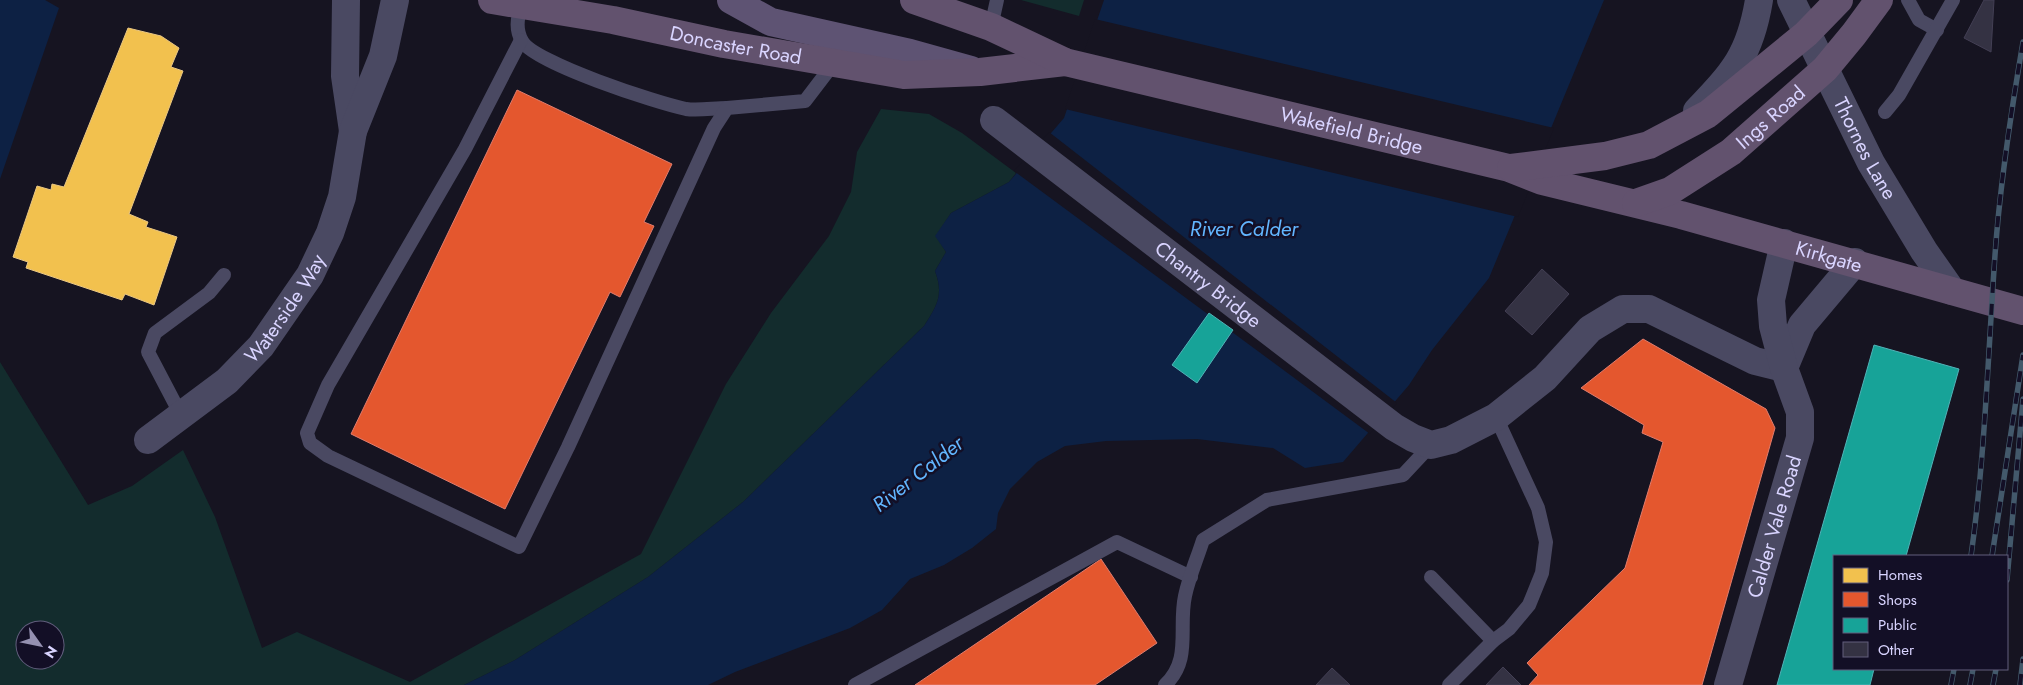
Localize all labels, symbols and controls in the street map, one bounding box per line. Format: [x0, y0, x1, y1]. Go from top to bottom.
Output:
street label: Doncaster Road [667, 18, 804, 72]
street label: Ings Road [1729, 79, 1811, 156]
street label: Thornes Lane [1826, 92, 1904, 205]
street label: Wakefield Bridge [1277, 99, 1426, 161]
water label: River Calder [1190, 214, 1299, 244]
street label: Kirkgate [1792, 233, 1865, 280]
street label: Chantry Bridge [1149, 234, 1268, 335]
street label: Waterside Way [238, 249, 332, 370]
water label: River Calder [866, 428, 971, 519]
street label: Calder Vale Road [1740, 452, 1809, 601]
legend [1833, 555, 2008, 670]
text: Homes [1878, 564, 1922, 586]
text: Shops [1878, 589, 1917, 611]
text: Public [1878, 614, 1917, 636]
north arrow [15, 620, 65, 670]
text: Other [1878, 639, 1915, 661]
text: N [39, 642, 62, 662]

